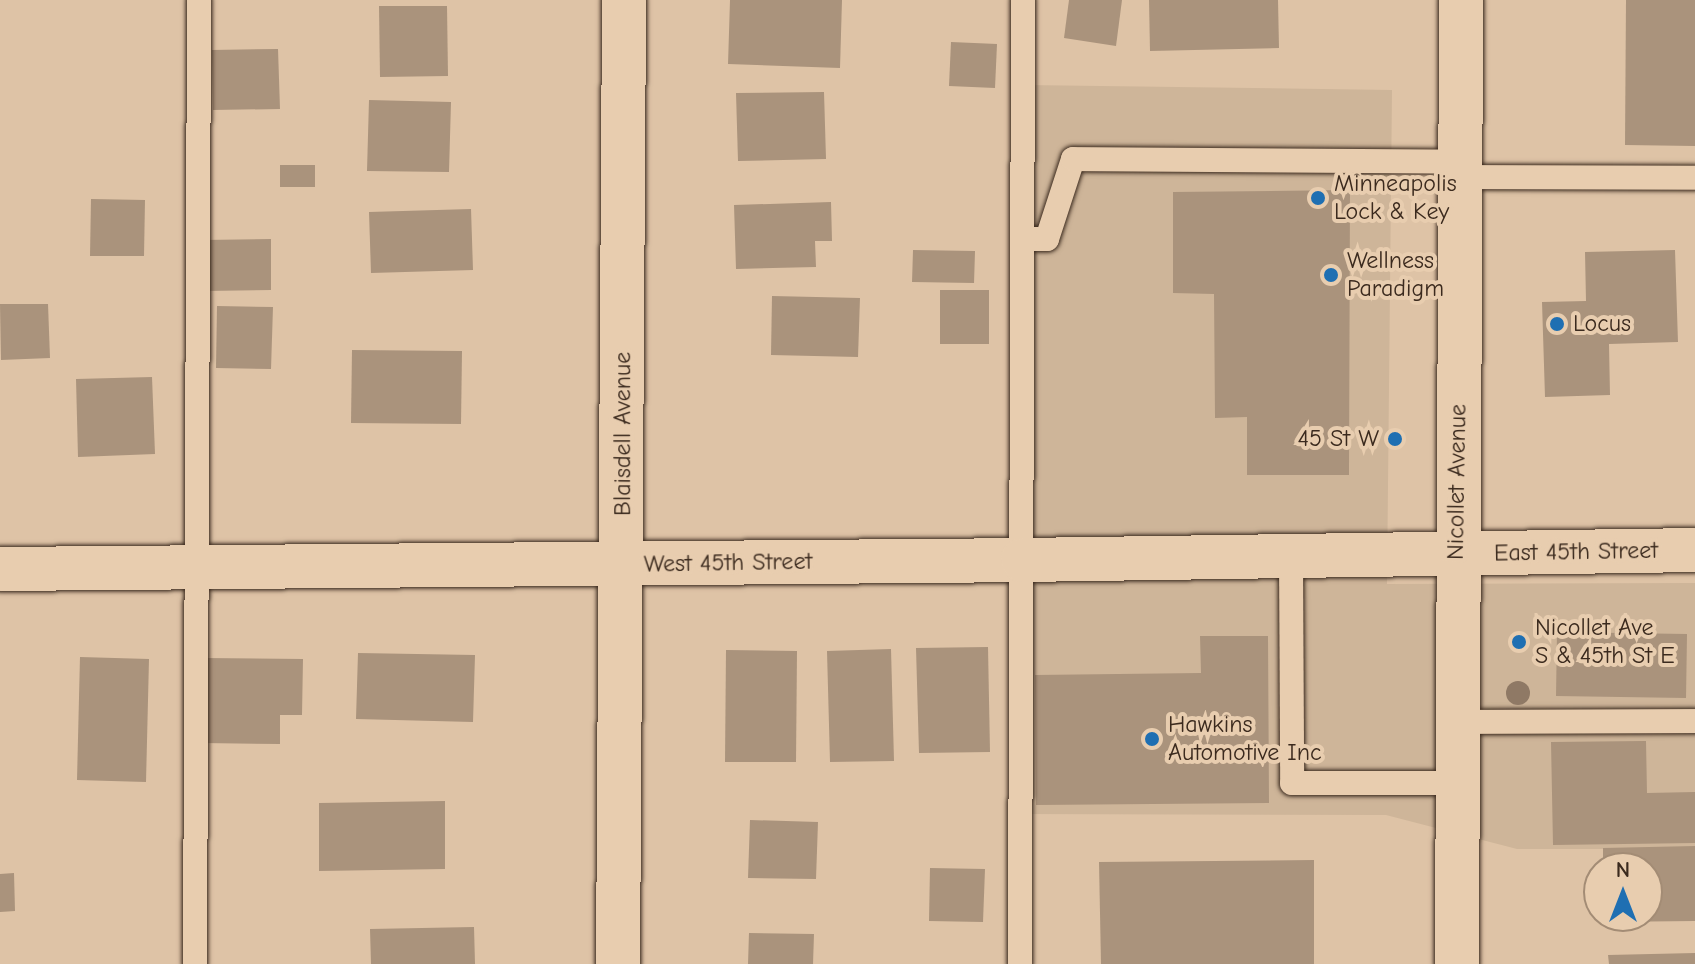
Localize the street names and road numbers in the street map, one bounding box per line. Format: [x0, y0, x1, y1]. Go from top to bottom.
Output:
street label: Blaisdell Avenue [609, 352, 637, 516]
street label: Nicollet Avenue [1441, 404, 1473, 560]
street label: East 45th Street [1494, 536, 1658, 568]
street label: West 45th Street [643, 547, 813, 579]

